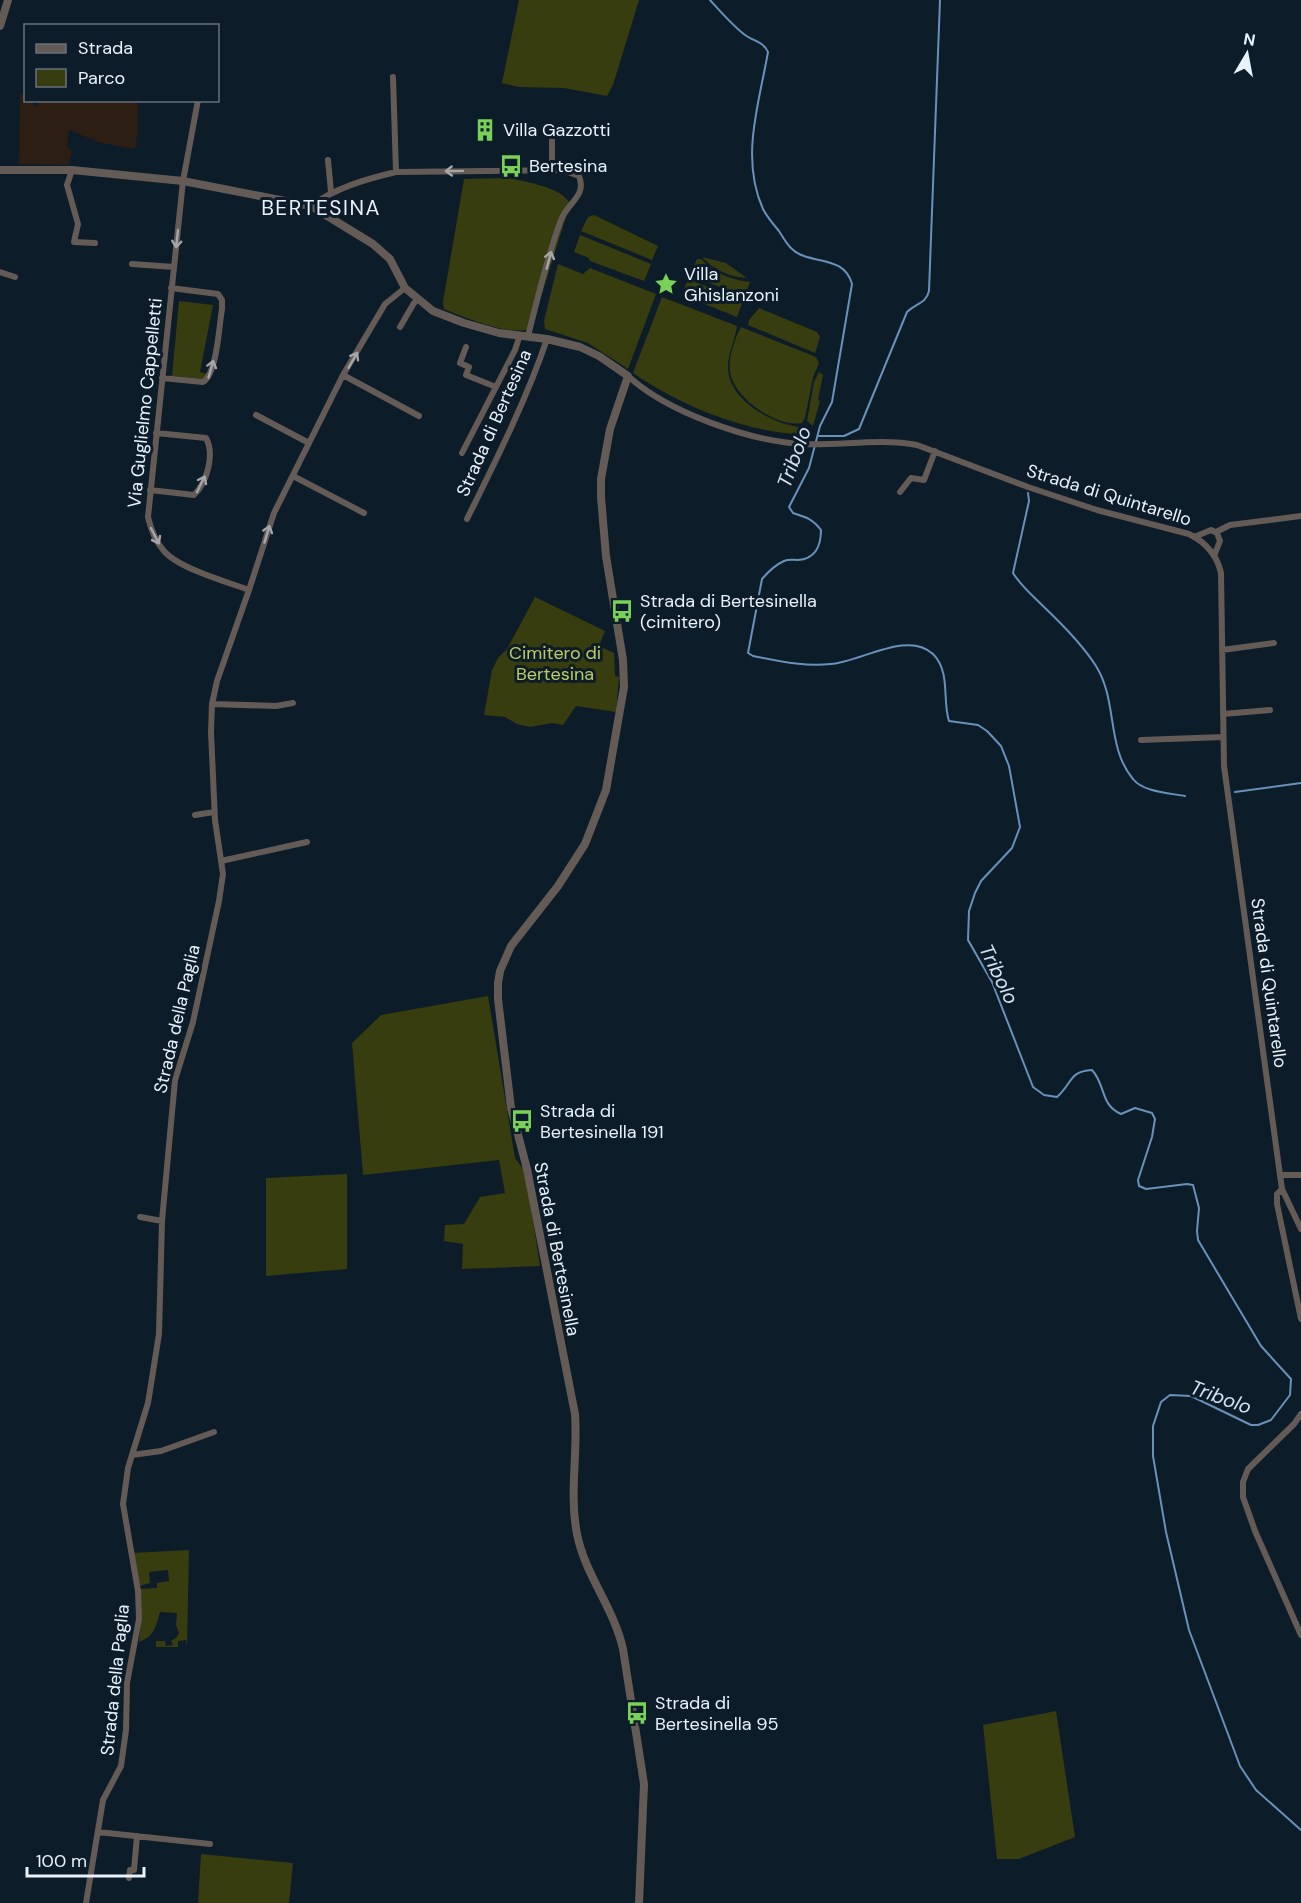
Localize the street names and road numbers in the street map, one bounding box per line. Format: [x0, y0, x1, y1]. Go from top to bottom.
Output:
street label: Via Guglielmo Cappelletti [122, 297, 168, 509]
street label: Strada di Bertesina [451, 346, 537, 500]
street label: Strada di Quintarello [1024, 458, 1194, 532]
street label: Strada di Quintarello [1245, 897, 1293, 1069]
street label: Strada della Paglia [148, 942, 206, 1096]
street label: Strada di Bertesinella [528, 1160, 586, 1338]
street label: Strada della Paglia [95, 1603, 135, 1757]

